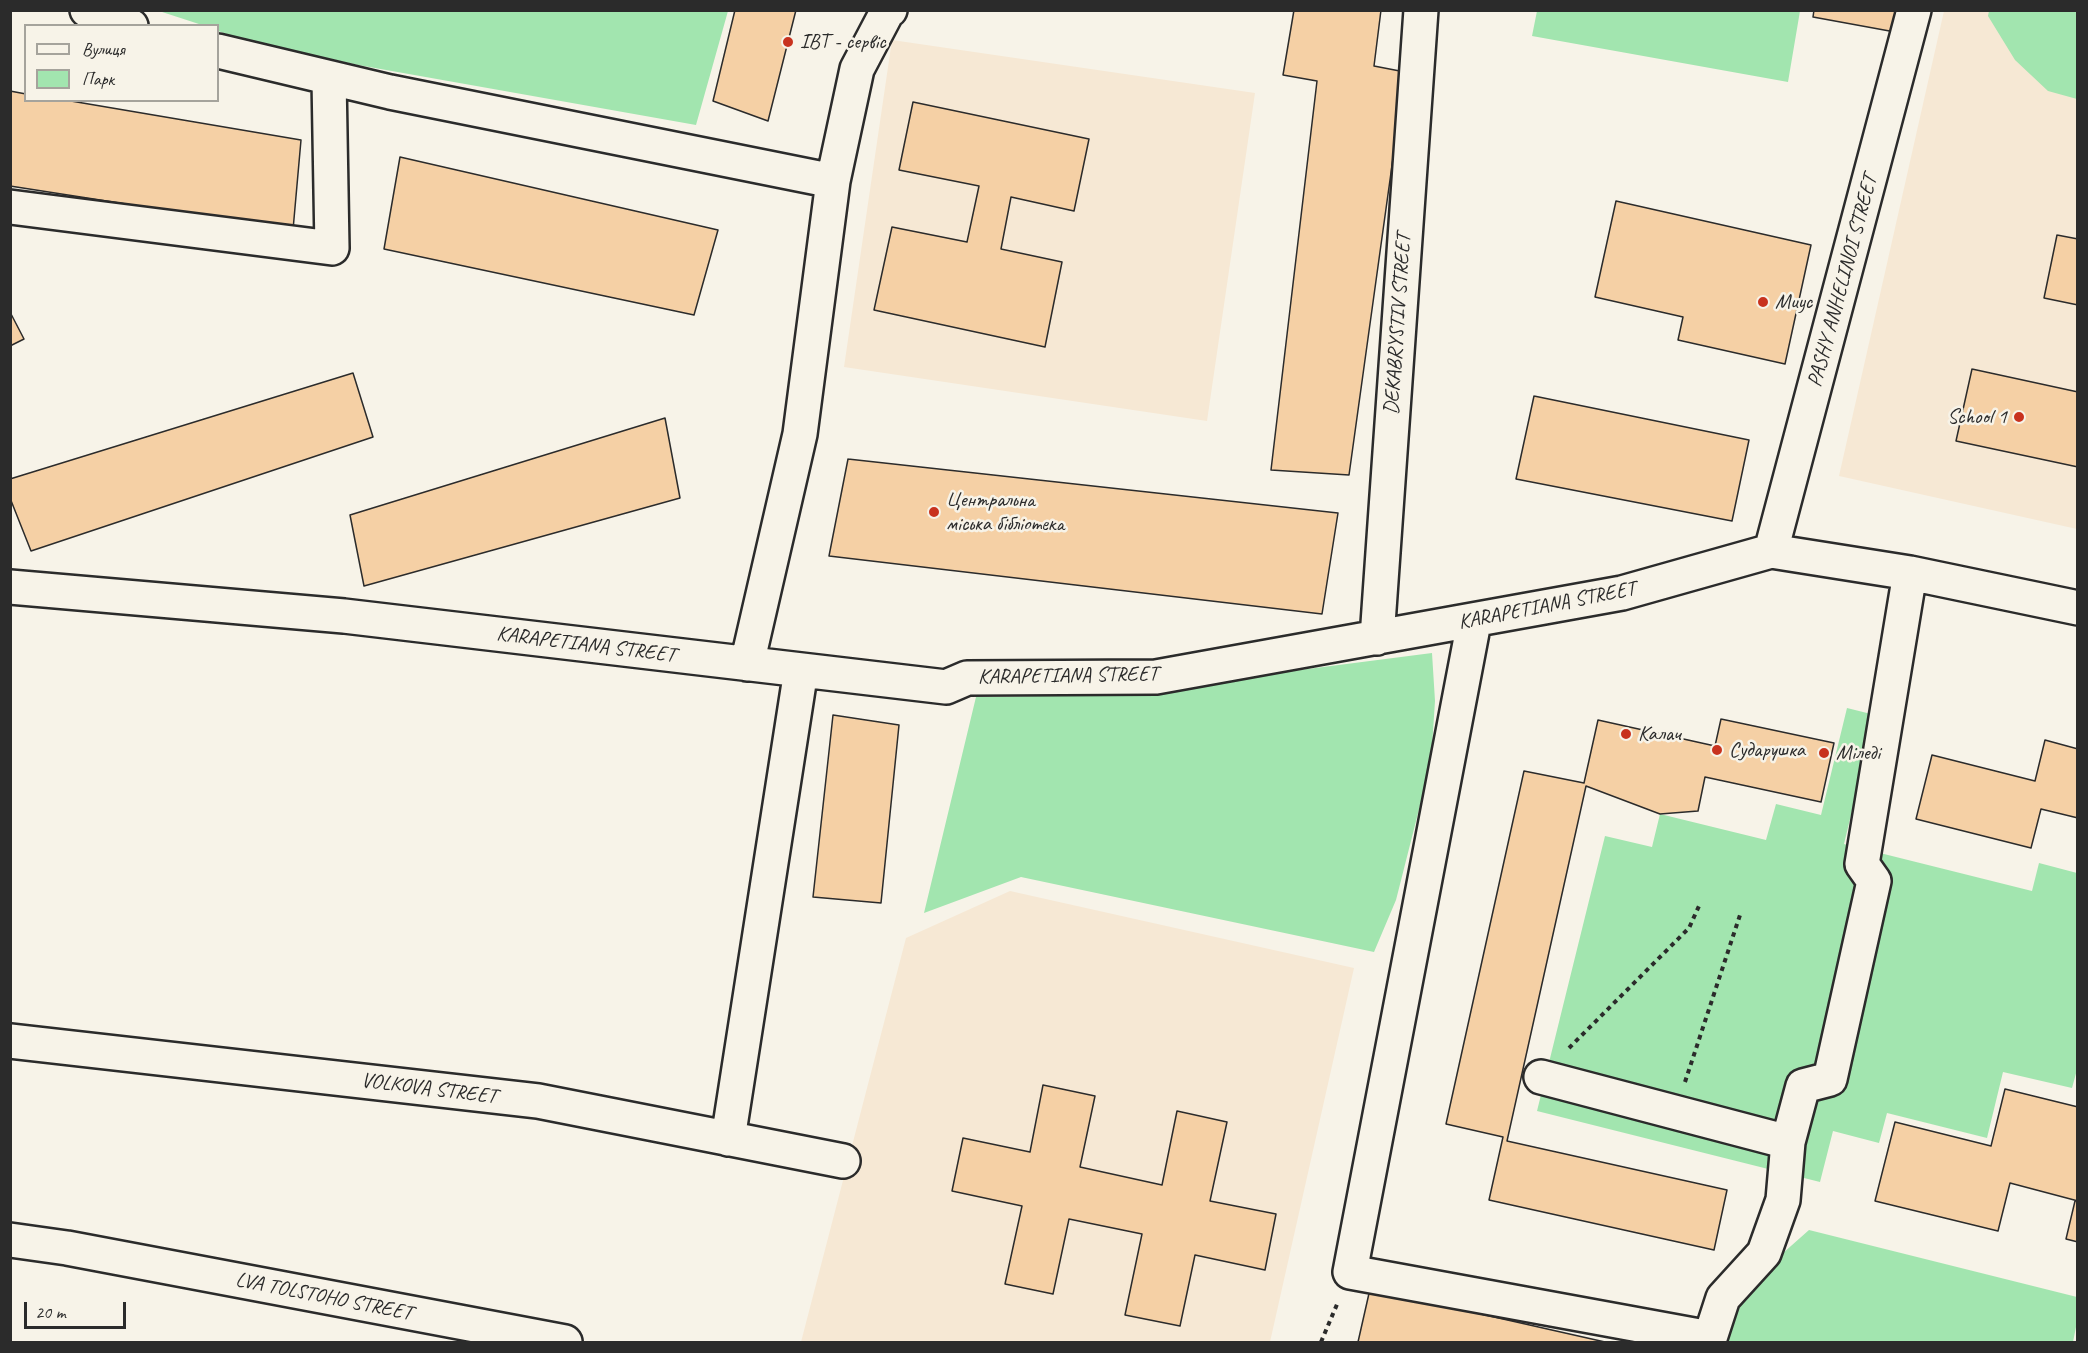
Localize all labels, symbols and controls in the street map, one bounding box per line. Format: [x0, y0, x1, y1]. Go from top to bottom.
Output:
legend [24, 24, 219, 102]
place label: ІВТ - сервіс [800, 29, 886, 55]
marker: ІВТ - сервіс [781, 35, 795, 49]
text: Вулиця [82, 38, 125, 60]
text: Парк [82, 68, 114, 90]
street label: PASHY ANHELINOI STREET [1803, 172, 1883, 390]
street label: DEKABRYSTIV STREET [1379, 233, 1417, 415]
place label: Миус [1775, 289, 1812, 315]
marker: Миус [1756, 295, 1770, 309]
place label: School 1 [1947, 404, 2007, 430]
marker: School 1 [2012, 410, 2026, 424]
place label: Центральна міська бібліотека [946, 487, 1064, 537]
marker: Центральна міська бібліотека [927, 505, 941, 519]
street label: KARAPETIANA STREET [1456, 576, 1638, 636]
street label: KARAPETIANA STREET [495, 622, 677, 668]
street label: KARAPETIANA STREET [978, 662, 1158, 690]
place label: Калач [1638, 721, 1681, 747]
marker: Калач [1619, 727, 1633, 741]
place label: Сударушка [1729, 737, 1805, 763]
place label: Міледі [1836, 740, 1880, 766]
marker: Сударушка [1710, 743, 1724, 757]
marker: Міледі [1817, 746, 1831, 760]
street label: VOLKOVA STREET [360, 1068, 498, 1110]
street label: LVA TOLSTOHO STREET [233, 1268, 415, 1326]
scale bar [27, 1290, 129, 1328]
text: 20 m [35, 1301, 66, 1323]

